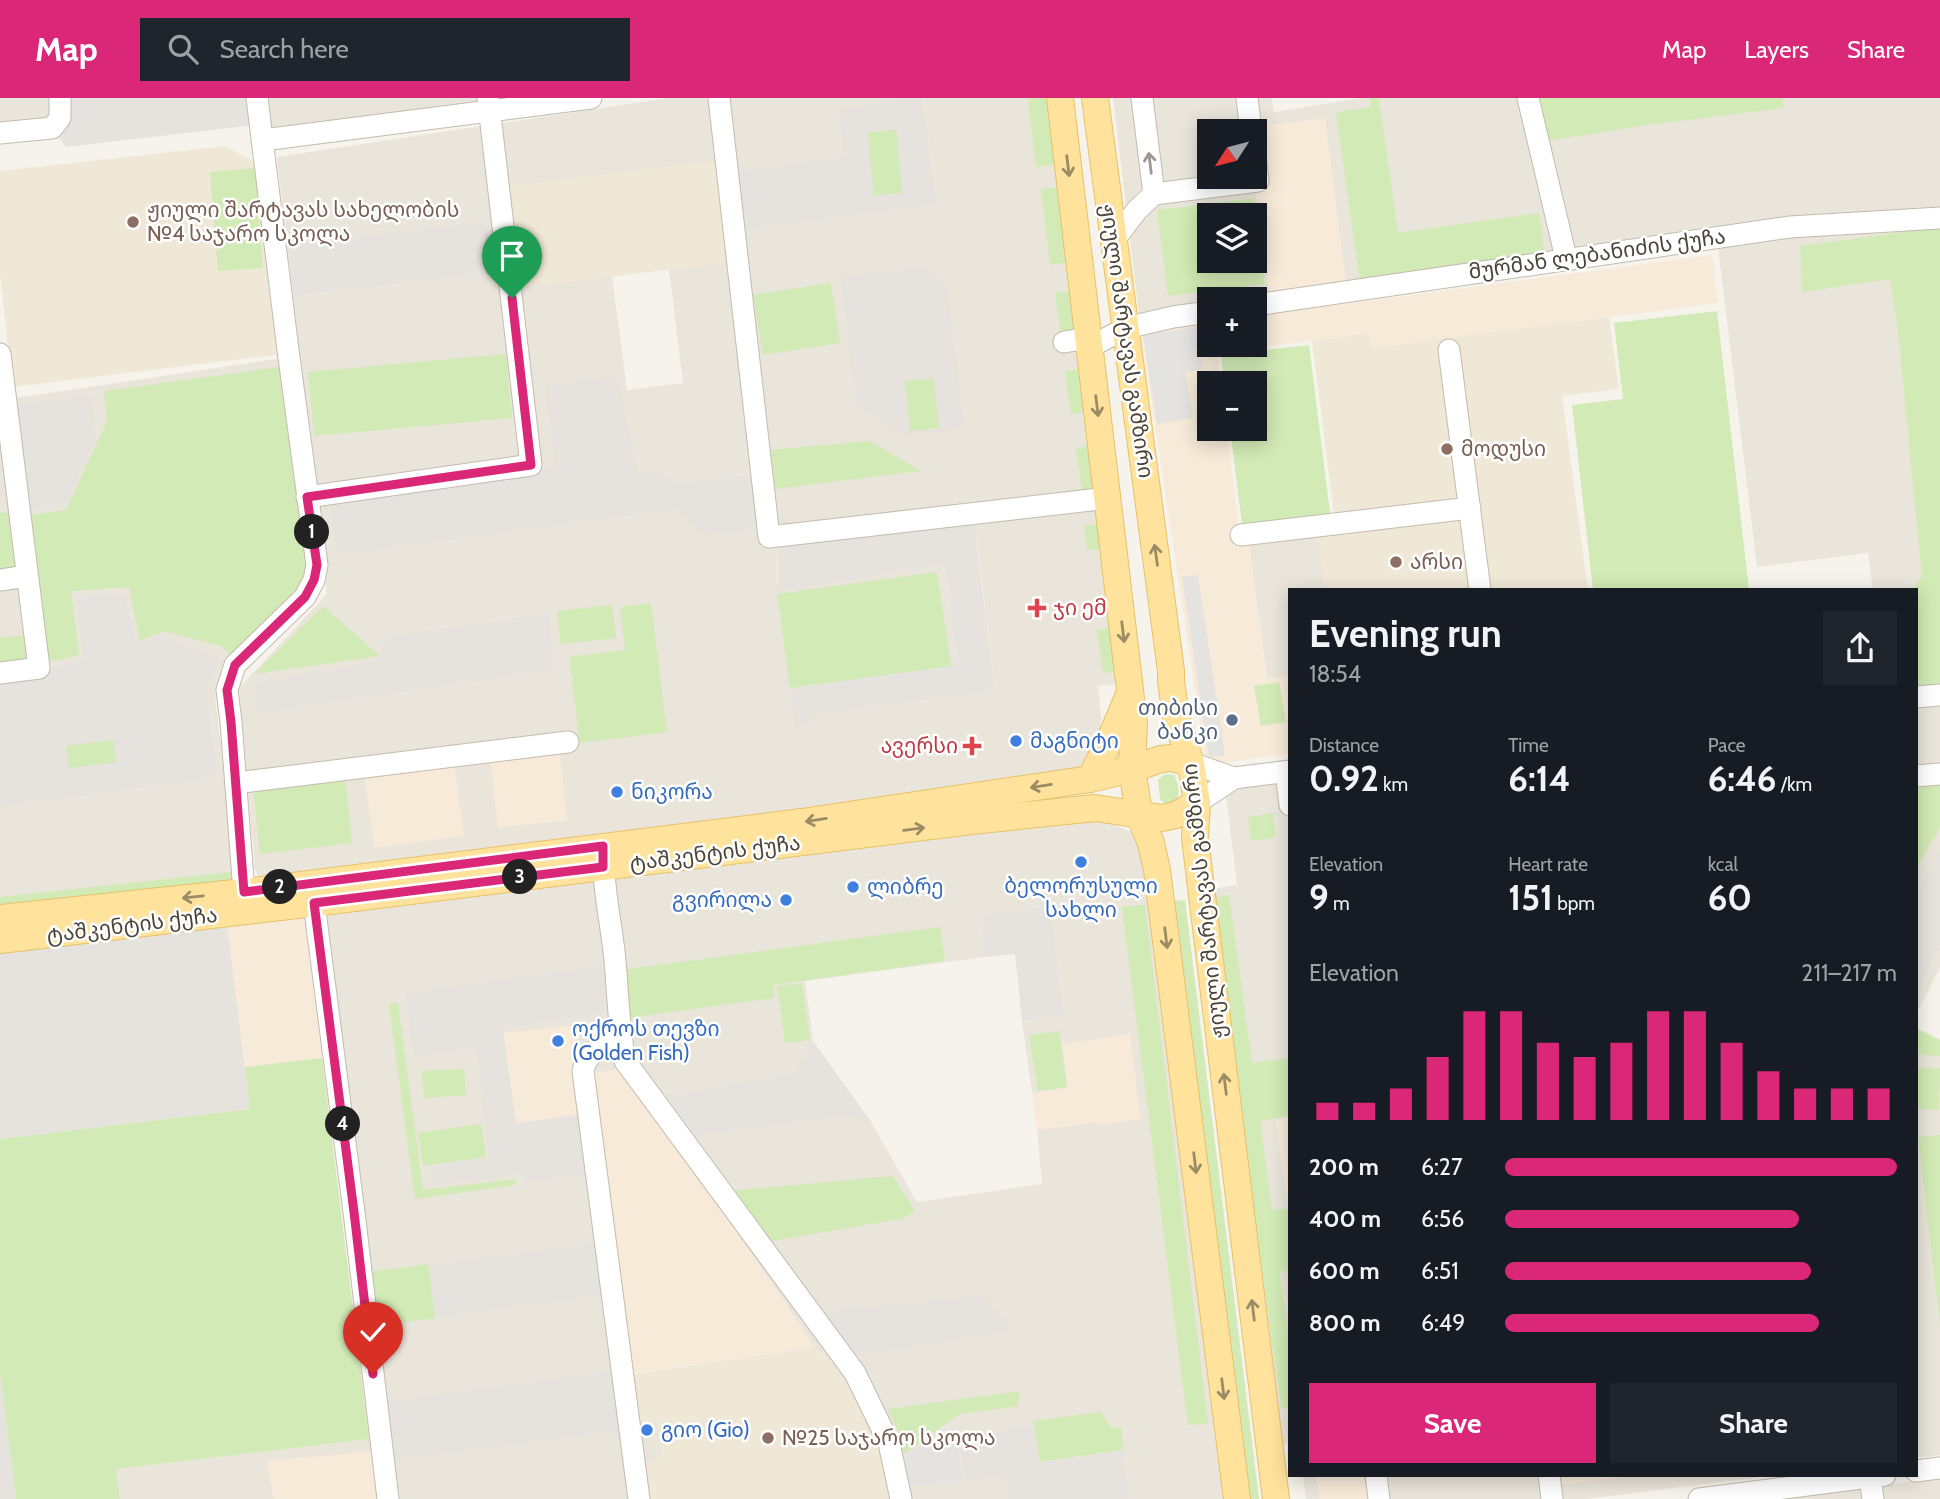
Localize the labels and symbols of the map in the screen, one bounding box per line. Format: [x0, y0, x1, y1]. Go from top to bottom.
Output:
north arrow [1197, 119, 1267, 189]
one-way arrow [1144, 152, 1157, 175]
one-way arrow [1062, 154, 1075, 177]
place label: ჟიული შარტავას სახელობის №4 საჯარო სკოლა [147, 197, 460, 247]
street label: ჟიული შარტავას გამზირი [1095, 202, 1159, 480]
marker: ჟიული შარტავას სახელობის №4 საჯარო სკოლა [125, 214, 141, 230]
street label: მურმან ლებანიძის ქუჩა [1467, 223, 1727, 285]
pin [482, 226, 542, 298]
one-way arrow [1090, 394, 1103, 417]
place label: მოდუსი [1461, 436, 1546, 462]
marker: მოდუსი [1439, 441, 1455, 457]
pin: 1 [294, 514, 330, 550]
one-way arrow [1149, 544, 1162, 566]
place label: არსი [1410, 549, 1463, 574]
marker: არსი [1388, 554, 1404, 570]
place label: ჯი ემ [1053, 595, 1107, 620]
marker: ჯი ემ [1027, 598, 1047, 618]
one-way arrow [1117, 620, 1130, 643]
place label: თიბისი ბანკი [1138, 695, 1218, 744]
marker: თიბისი ბანკი [1224, 712, 1240, 728]
place label: მაგნიტი [1030, 728, 1119, 753]
place label: ავერსი [881, 733, 958, 758]
marker: მაგნიტი [1008, 733, 1024, 749]
marker: ავერსი [964, 738, 980, 754]
street label: ჟიული შარტავას გამზირი [1177, 762, 1231, 1040]
place label: ნიკორა [631, 779, 713, 804]
one-way arrow [1030, 780, 1052, 793]
marker: ნიკორა [609, 784, 625, 800]
one-way arrow [805, 814, 827, 827]
one-way arrow [902, 822, 925, 835]
street label: ტაშკენტის ქუჩა [628, 830, 802, 875]
marker: ბელორუსული სახლი [1073, 854, 1089, 870]
pin: 3 [503, 860, 538, 894]
pin: 2 [262, 870, 298, 904]
place label: ბელორუსული სახლი [1004, 873, 1158, 923]
place label: ლიბრე [867, 874, 944, 900]
marker: ლიბრე [845, 879, 861, 895]
place label: გვირილა [672, 887, 772, 913]
one-way arrow [182, 891, 205, 904]
marker: გვირილა [778, 892, 794, 908]
street label: ტაშკენტის ქუჩა [45, 902, 219, 947]
one-way arrow [1160, 926, 1173, 949]
place label: ოქროს თევზი (Golden Fish) [572, 1016, 720, 1065]
marker: ოქროს თევზი (Golden Fish) [550, 1033, 566, 1049]
one-way arrow [1218, 1073, 1231, 1096]
pin: 4 [326, 1107, 360, 1142]
one-way arrow [1188, 1152, 1201, 1174]
one-way arrow [1246, 1299, 1259, 1322]
pin [343, 1302, 403, 1374]
one-way arrow [1217, 1377, 1230, 1400]
place label: გიო (Gio) [661, 1417, 750, 1442]
marker: გიო (Gio) [639, 1422, 655, 1438]
place label: №25 საჯარო სკოლა [782, 1425, 996, 1451]
marker: №25 საჯარო სკოლა [760, 1430, 776, 1446]

